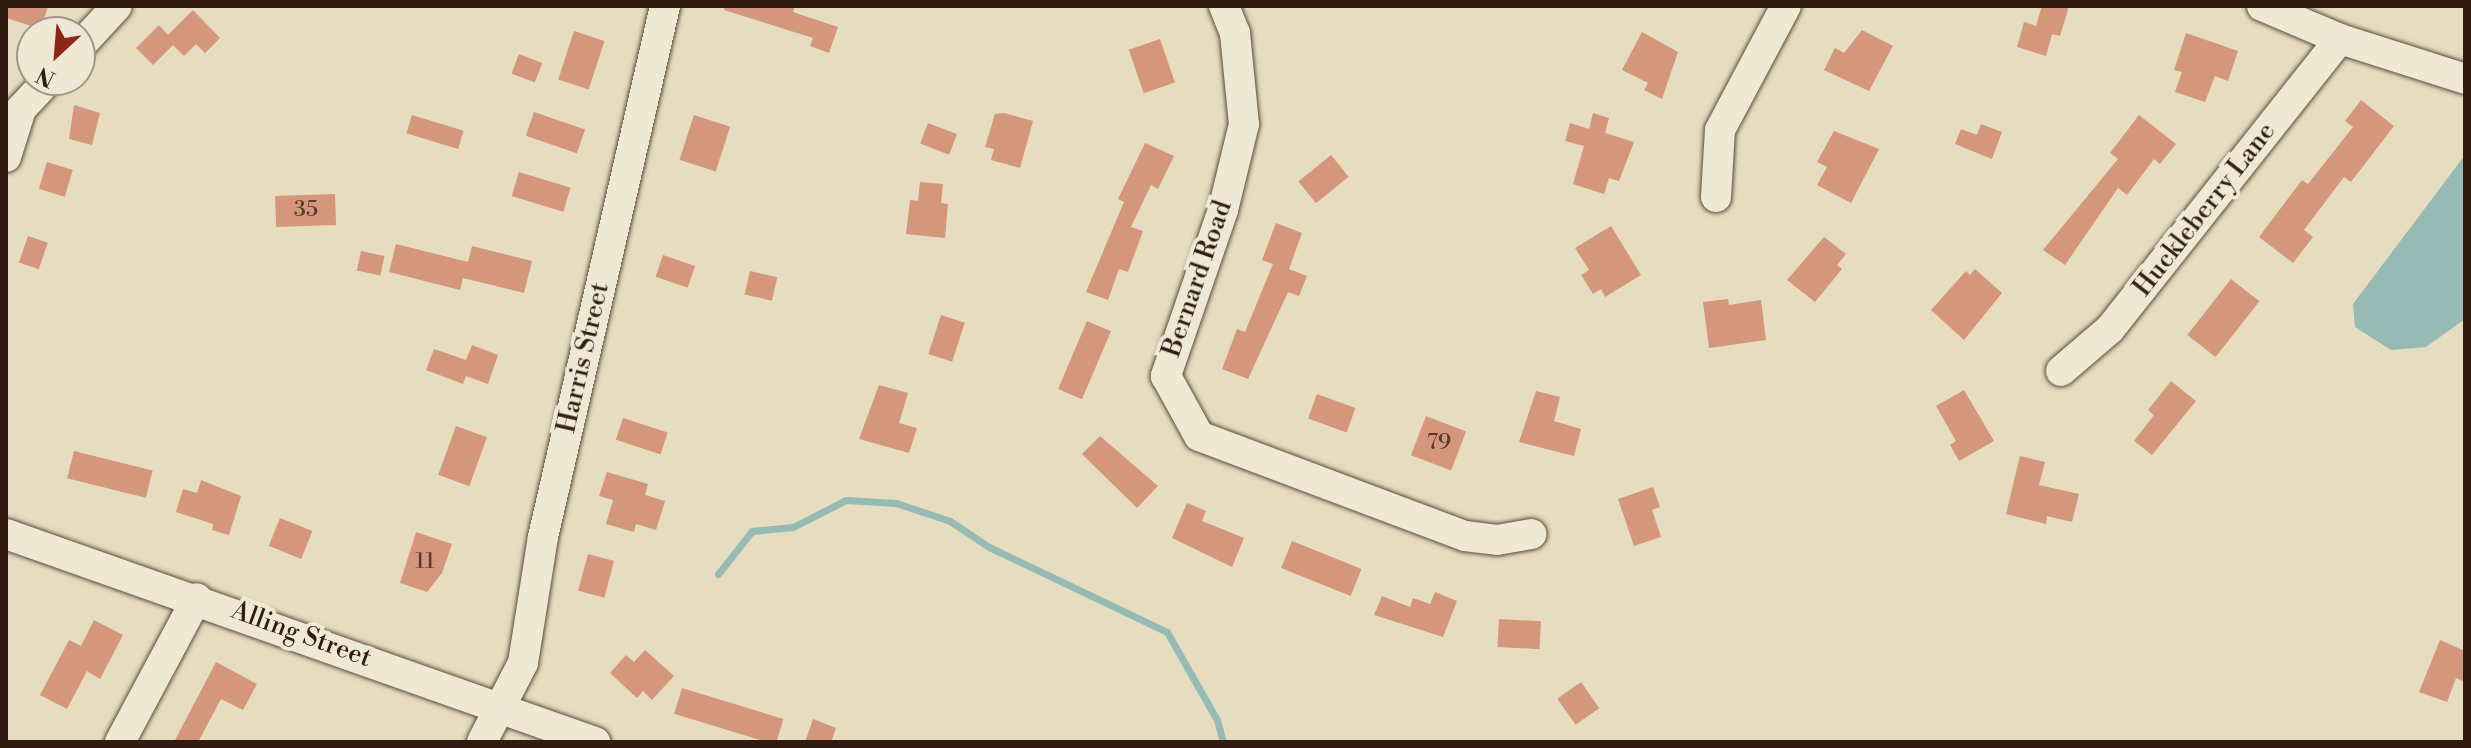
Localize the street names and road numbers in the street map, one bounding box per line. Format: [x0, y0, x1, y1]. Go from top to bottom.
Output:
street label: Huckleberry Lane [2127, 117, 2283, 303]
street label: Bernard Road [1157, 197, 1239, 361]
street label: Harris Street [552, 280, 616, 436]
street label: Alling Street [227, 595, 375, 675]

